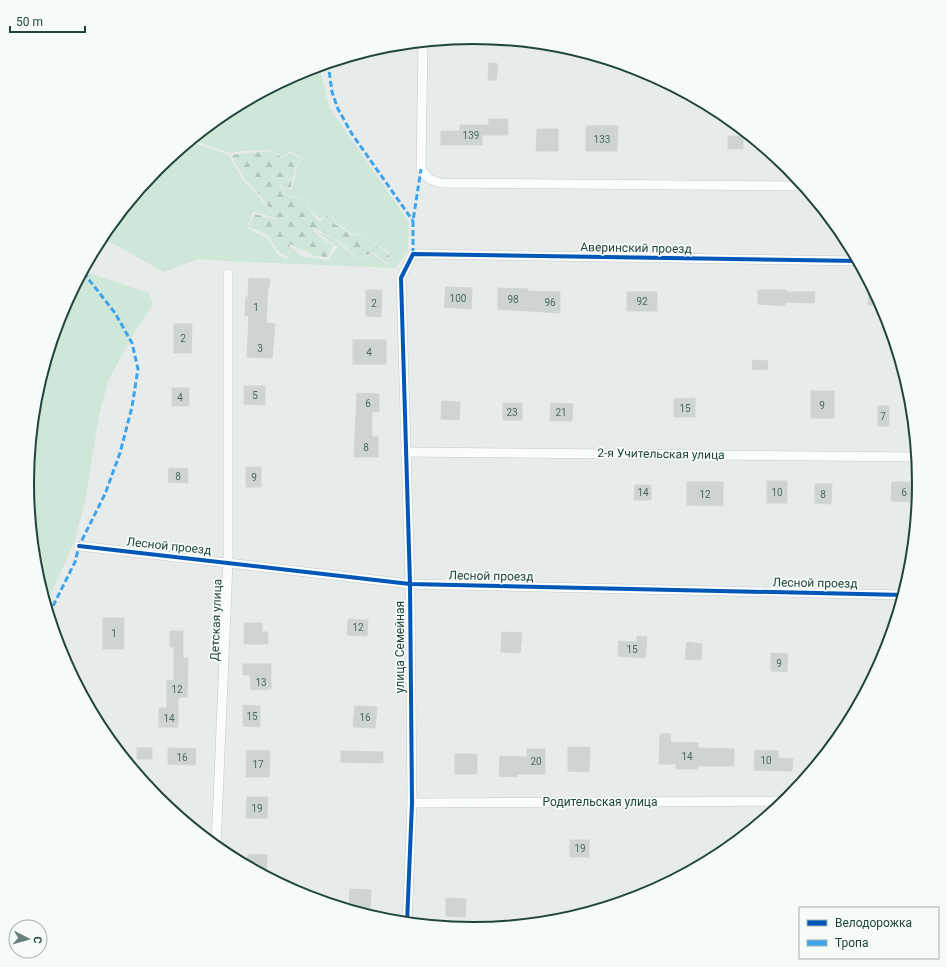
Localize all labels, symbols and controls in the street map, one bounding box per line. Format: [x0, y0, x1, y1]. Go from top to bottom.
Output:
scale bar [10, 8, 85, 34]
text: 50 m [16, 15, 43, 29]
house number: 139 [463, 130, 479, 141]
house number: 133 [594, 134, 610, 145]
street label: Аверинский проезд [580, 240, 692, 256]
house number: 100 [450, 293, 467, 304]
house number: 98 [507, 294, 519, 305]
house number: 92 [636, 296, 648, 307]
house number: 96 [544, 297, 556, 308]
house number: 2 [371, 298, 377, 309]
house number: 1 [253, 302, 259, 313]
house number: 2 [180, 333, 186, 344]
house number: 3 [257, 343, 263, 354]
house number: 4 [366, 347, 372, 358]
house number: 5 [252, 390, 258, 401]
house number: 4 [177, 392, 183, 403]
house number: 6 [365, 398, 371, 409]
house number: 9 [819, 400, 825, 411]
house number: 15 [679, 403, 691, 414]
house number: 23 [506, 407, 518, 418]
house number: 21 [555, 407, 567, 418]
house number: 7 [880, 411, 886, 422]
house number: 8 [363, 442, 369, 453]
street label: 2-я Учительская улица [597, 446, 725, 462]
house number: 8 [175, 471, 181, 482]
house number: 9 [251, 472, 257, 483]
house number: 14 [637, 487, 649, 498]
house number: 10 [771, 487, 783, 498]
house number: 6 [901, 487, 907, 498]
house number: 12 [699, 489, 711, 500]
house number: 8 [820, 489, 826, 500]
street label: Лесной проезд [126, 535, 212, 557]
street label: Лесной проезд [448, 568, 534, 584]
street label: Лесной проезд [772, 575, 858, 591]
street label: Детская улица [208, 579, 224, 661]
street label: улица Семейная [393, 601, 407, 693]
house number: 12 [352, 622, 364, 633]
house number: 1 [111, 628, 117, 639]
house number: 15 [626, 644, 638, 655]
house number: 9 [776, 658, 782, 669]
house number: 13 [255, 677, 267, 688]
house number: 12 [171, 684, 183, 695]
house number: 15 [246, 711, 258, 722]
house number: 16 [359, 712, 371, 723]
house number: 14 [163, 713, 175, 724]
house number: 14 [681, 751, 693, 762]
house number: 16 [176, 752, 188, 763]
house number: 10 [760, 755, 772, 766]
house number: 20 [530, 756, 542, 767]
house number: 17 [252, 759, 264, 770]
street label: Родительская улица [542, 795, 658, 809]
house number: 19 [251, 803, 263, 814]
house number: 19 [574, 843, 586, 854]
legend [799, 907, 939, 959]
text: Велодорожка [835, 916, 912, 930]
north arrow [8, 919, 48, 959]
text: С [31, 936, 44, 944]
text: Тропа [835, 936, 869, 950]

